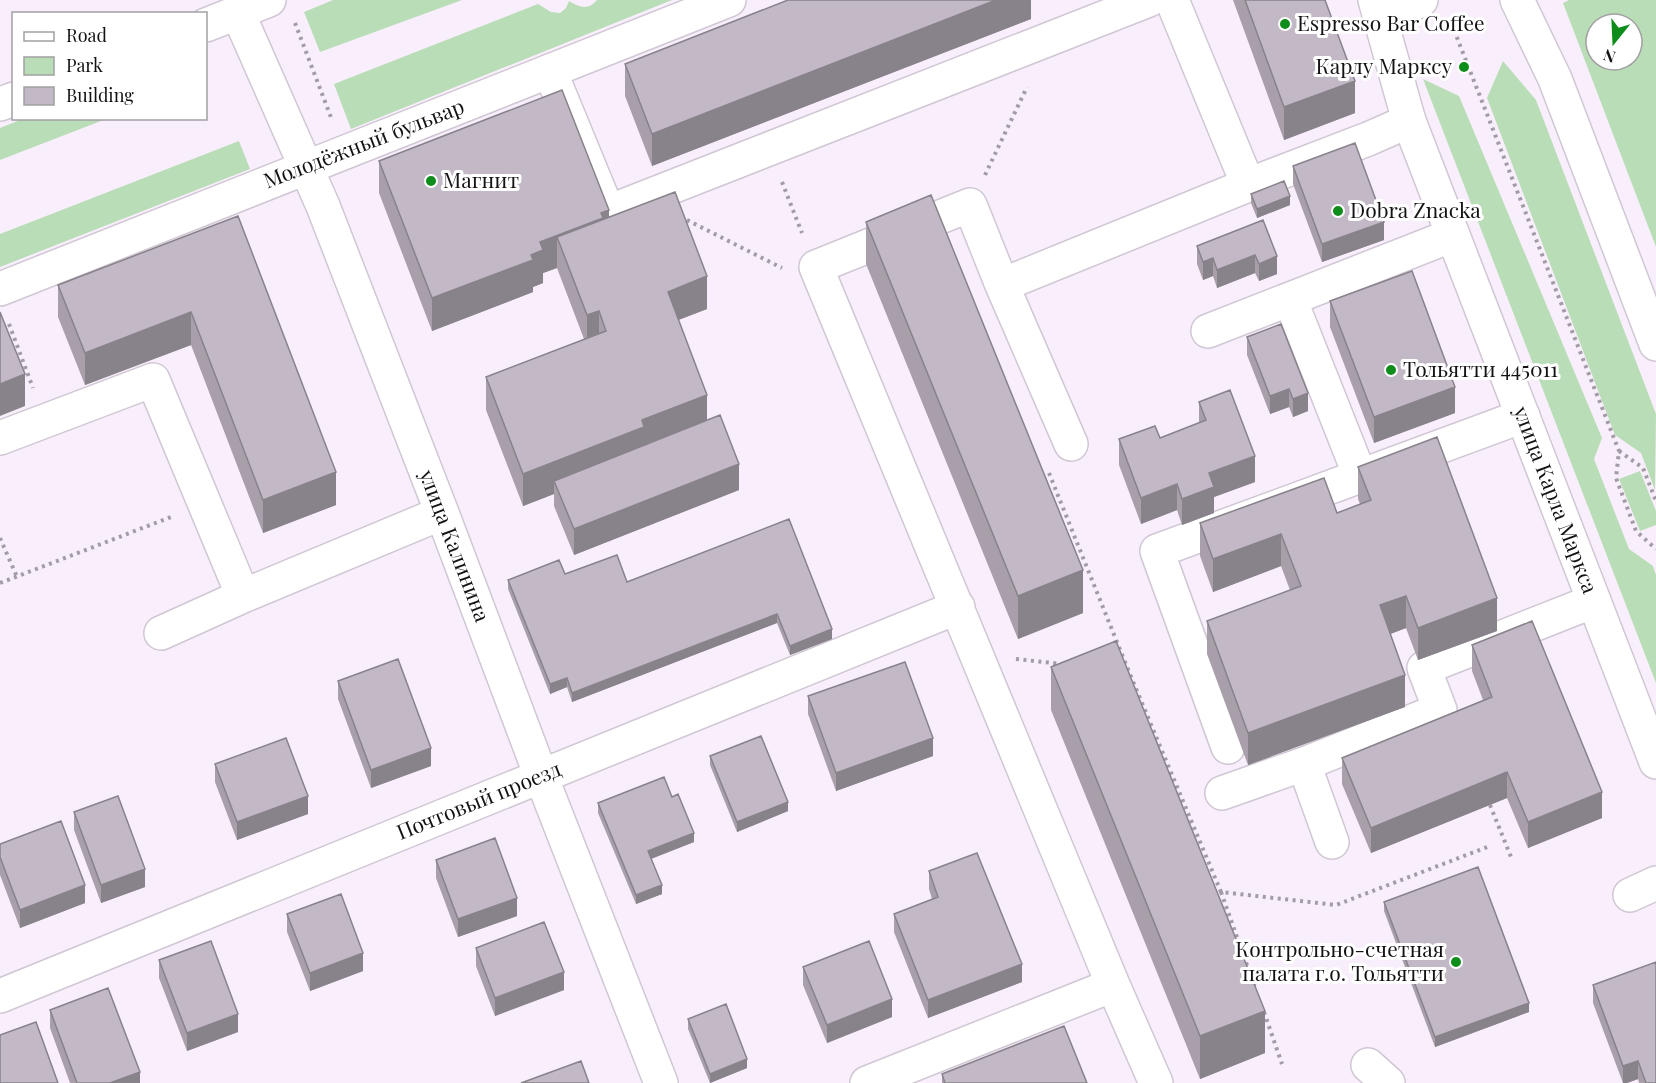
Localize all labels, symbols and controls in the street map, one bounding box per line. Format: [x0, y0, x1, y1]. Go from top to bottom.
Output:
place label: Espresso Bar Coffee [1297, 8, 1485, 36]
legend [12, 12, 207, 120]
north arrow [1584, 12, 1644, 72]
marker: Espresso Bar Coffee [1278, 17, 1292, 31]
text: Road [66, 23, 107, 47]
text: N [1600, 45, 1618, 69]
place label: Карлу Марксу [1316, 51, 1452, 79]
text: Park [66, 53, 103, 77]
marker: Карлу Марксу [1457, 60, 1471, 74]
text: Building [66, 83, 134, 107]
street label: Молодёжный бульвар [259, 91, 468, 193]
place label: Магнит [443, 165, 519, 193]
marker: Магнит [424, 174, 438, 188]
place label: Dobra Znacka [1350, 195, 1481, 223]
marker: Dobra Znacka [1331, 204, 1345, 218]
place label: Тольятти 445011 [1403, 354, 1558, 382]
marker: Тольятти 445011 [1384, 363, 1398, 377]
street label: улица Карла Маркса [1508, 401, 1606, 597]
street label: улица Калинина [414, 464, 498, 626]
street label: Почтовый проезд [392, 753, 565, 845]
place label: Контрольно-счетная палата г.о. Тольятти [1235, 934, 1444, 986]
marker: Контрольно-счетная палата г.о. Тольятти [1449, 955, 1463, 969]

